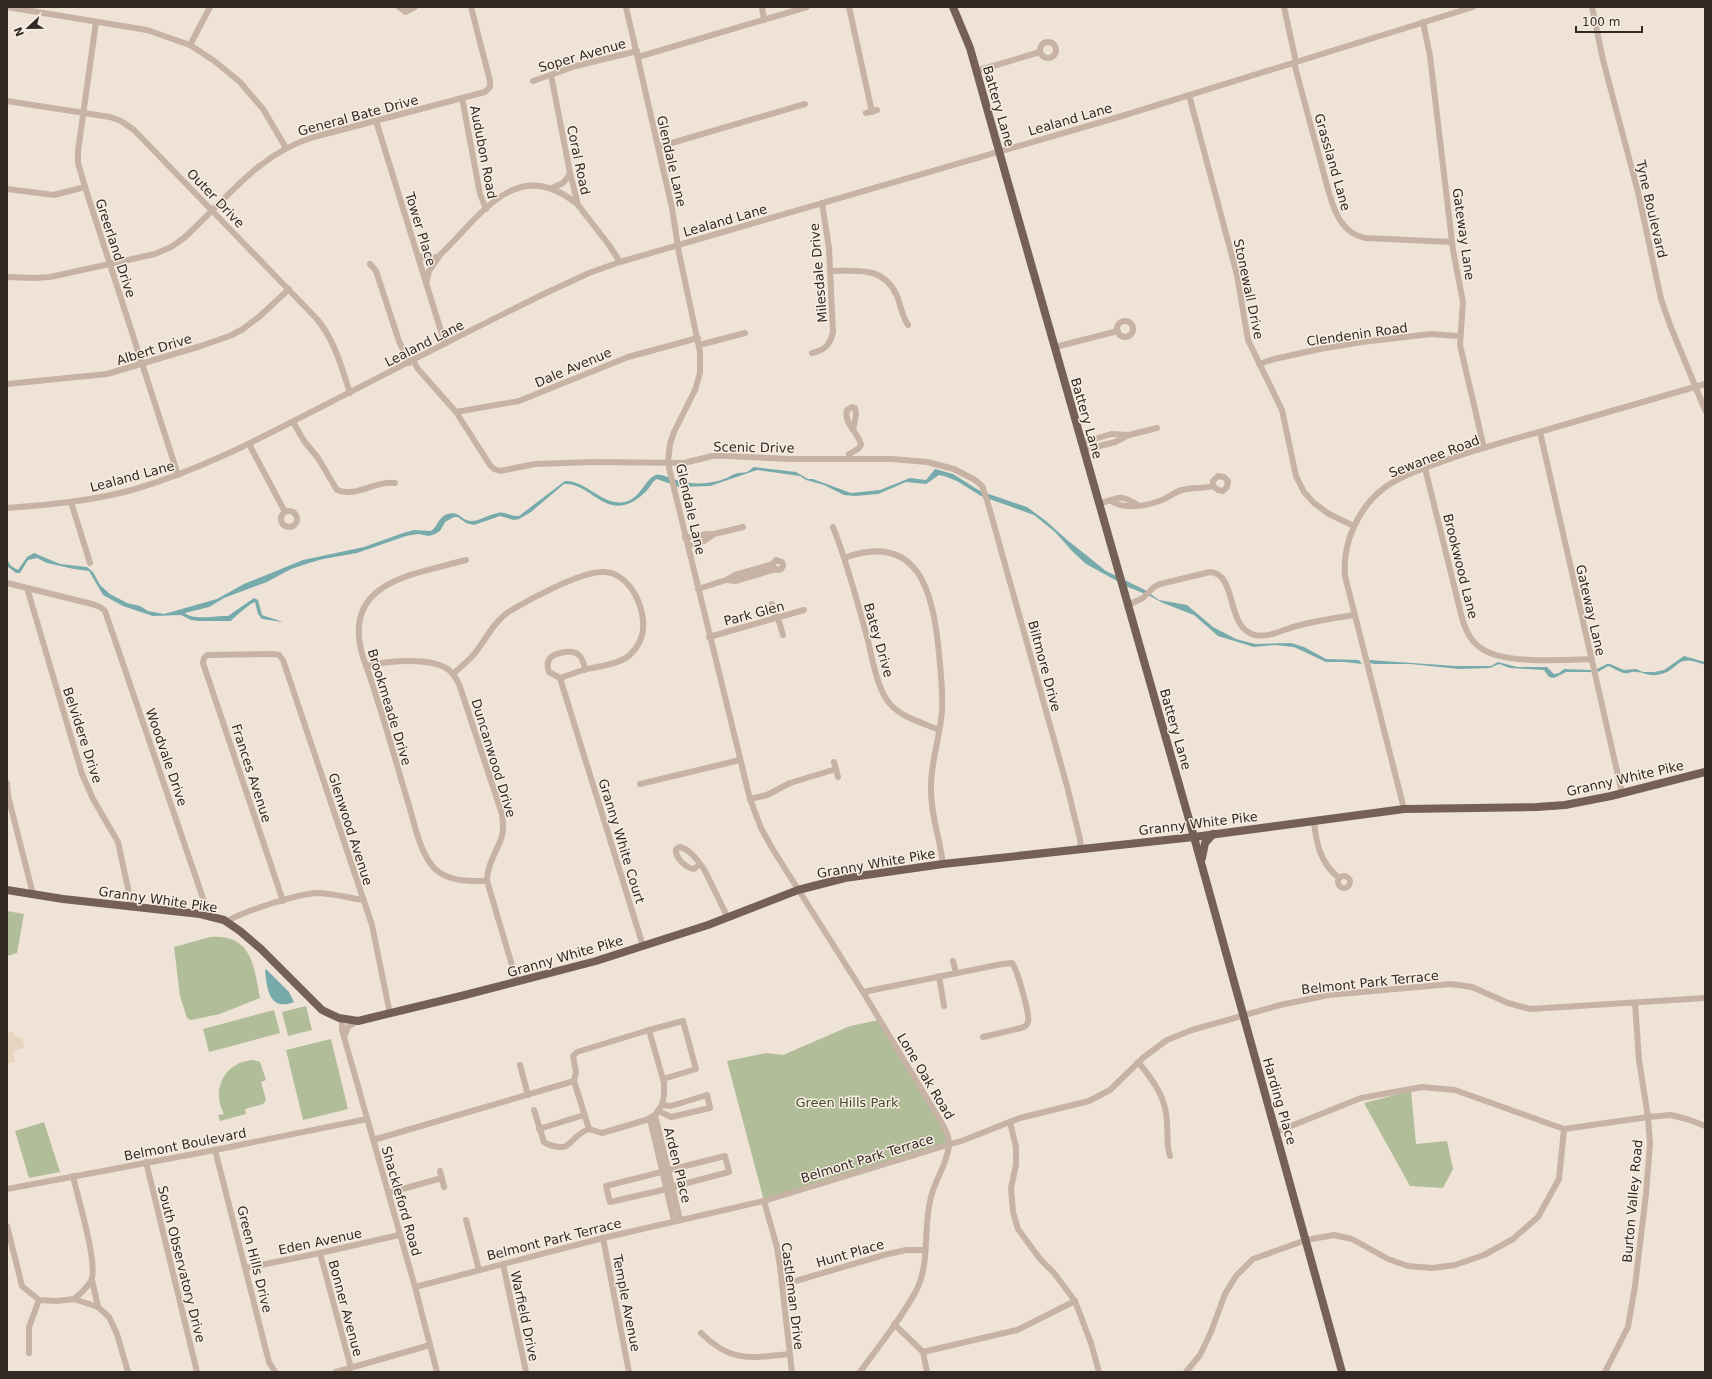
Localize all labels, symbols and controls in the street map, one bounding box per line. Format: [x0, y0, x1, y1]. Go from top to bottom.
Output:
north arrow [8, 8, 48, 48]
scale bar [1576, 8, 1642, 34]
text: 100 m [1582, 15, 1620, 29]
text: N [11, 25, 27, 38]
street label: Soper Avenue [537, 36, 628, 75]
street label: Battery Lane [980, 64, 1017, 148]
street label: General Bate Drive [296, 92, 420, 139]
street label: Lealand Lane [1026, 100, 1114, 139]
street label: Audubon Road [467, 104, 500, 200]
street label: Grassland Lane [1311, 112, 1354, 213]
street label: Glendale Lane [654, 114, 689, 208]
street label: Coral Road [564, 124, 593, 196]
street label: Tyne Boulevard [1633, 158, 1670, 259]
street label: Outer Drive [184, 166, 247, 231]
street label: Gateway Lane [1450, 187, 1477, 281]
street label: Tower Place [402, 189, 439, 268]
street label: Greerland Drive [92, 197, 139, 300]
street label: Lealand Lane [681, 201, 769, 240]
street label: Milesdale Drive [807, 223, 830, 323]
street label: Stonewall Drive [1231, 238, 1266, 341]
street label: Lealand Lane [382, 317, 466, 370]
street label: Clendenin Road [1306, 320, 1409, 349]
street label: Albert Drive [115, 331, 194, 368]
street label: Dale Avenue [533, 345, 614, 390]
street label: Battery Lane [1068, 376, 1105, 460]
street label: Sewanee Road [1387, 432, 1482, 481]
street label: Scenic Drive [713, 439, 795, 456]
street label: Lealand Lane [88, 458, 176, 495]
street label: Glendale Lane [673, 462, 708, 556]
street label: Brookwood Lane [1440, 512, 1481, 620]
street label: Gateway Lane [1573, 563, 1608, 657]
street label: Park Glen [722, 598, 786, 629]
street label: Batey Drive [861, 601, 896, 679]
street label: Biltmore Drive [1025, 619, 1064, 713]
street label: Brookmeade Drive [365, 647, 414, 767]
street label: Belvidere Drive [60, 685, 105, 785]
street label: Battery Lane [1157, 687, 1194, 771]
street label: Duncanwood Drive [468, 697, 519, 819]
street label: Woodvale Drive [143, 706, 190, 808]
street label: Frances Avenue [229, 722, 274, 824]
street label: Granny White Pike [1565, 758, 1685, 799]
street label: Glenwood Avenue [325, 771, 376, 887]
street label: Granny White Court [595, 777, 648, 905]
street label: Granny White Pike [1138, 809, 1258, 838]
street label: Granny White Pike [816, 846, 936, 881]
street label: Granny White Pike [98, 884, 218, 915]
street label: Granny White Pike [505, 933, 625, 980]
street label: Belmont Park Terrace [1301, 968, 1440, 997]
street label: Lone Oak Road [894, 1030, 957, 1122]
street label: Harding Place [1260, 1056, 1299, 1146]
park label: Green Hills Park [795, 1095, 899, 1110]
street label: Belmont Boulevard [123, 1125, 248, 1164]
street label: Arden Place [661, 1126, 694, 1204]
street label: Belmont Park Terrace [799, 1131, 935, 1186]
street label: Burton Valley Road [1620, 1139, 1645, 1263]
street label: Shackleford Road [379, 1145, 424, 1258]
street label: South Observatory Drive [155, 1184, 208, 1344]
street label: Green Hills Drive [234, 1204, 275, 1314]
street label: Belmont Park Terrace [485, 1215, 623, 1263]
street label: Eden Avenue [277, 1225, 363, 1258]
street label: Hunt Place [814, 1237, 886, 1270]
street label: Castleman Drive [778, 1241, 807, 1351]
street label: Temple Avenue [610, 1252, 643, 1353]
street label: Bonner Avenue [325, 1258, 366, 1358]
street label: Warfield Drive [508, 1269, 541, 1363]

